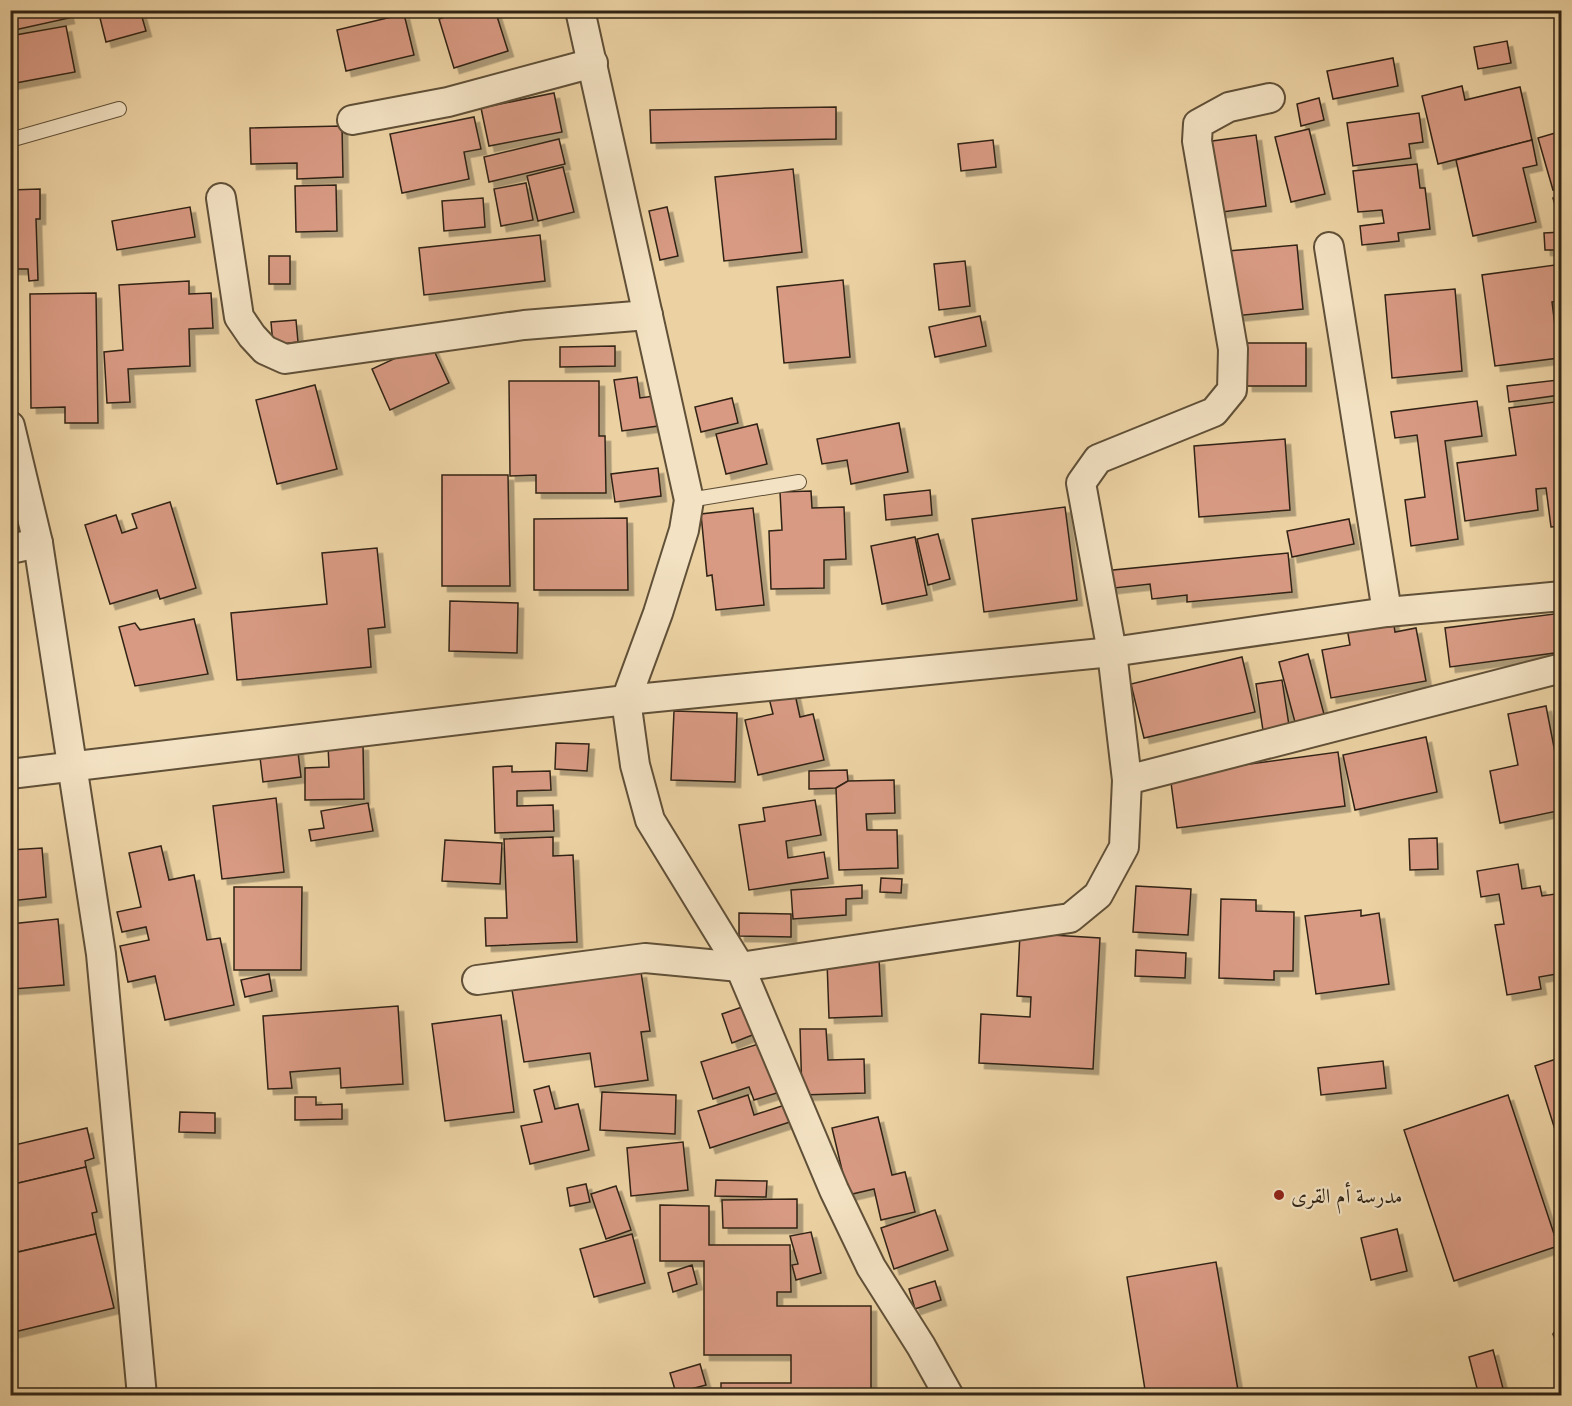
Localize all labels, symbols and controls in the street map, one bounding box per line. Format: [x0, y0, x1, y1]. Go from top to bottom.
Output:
place label: مدرسة أم القرى [1291, 1181, 1402, 1214]
marker: مدرسة أم القرى [1272, 1188, 1286, 1202]

